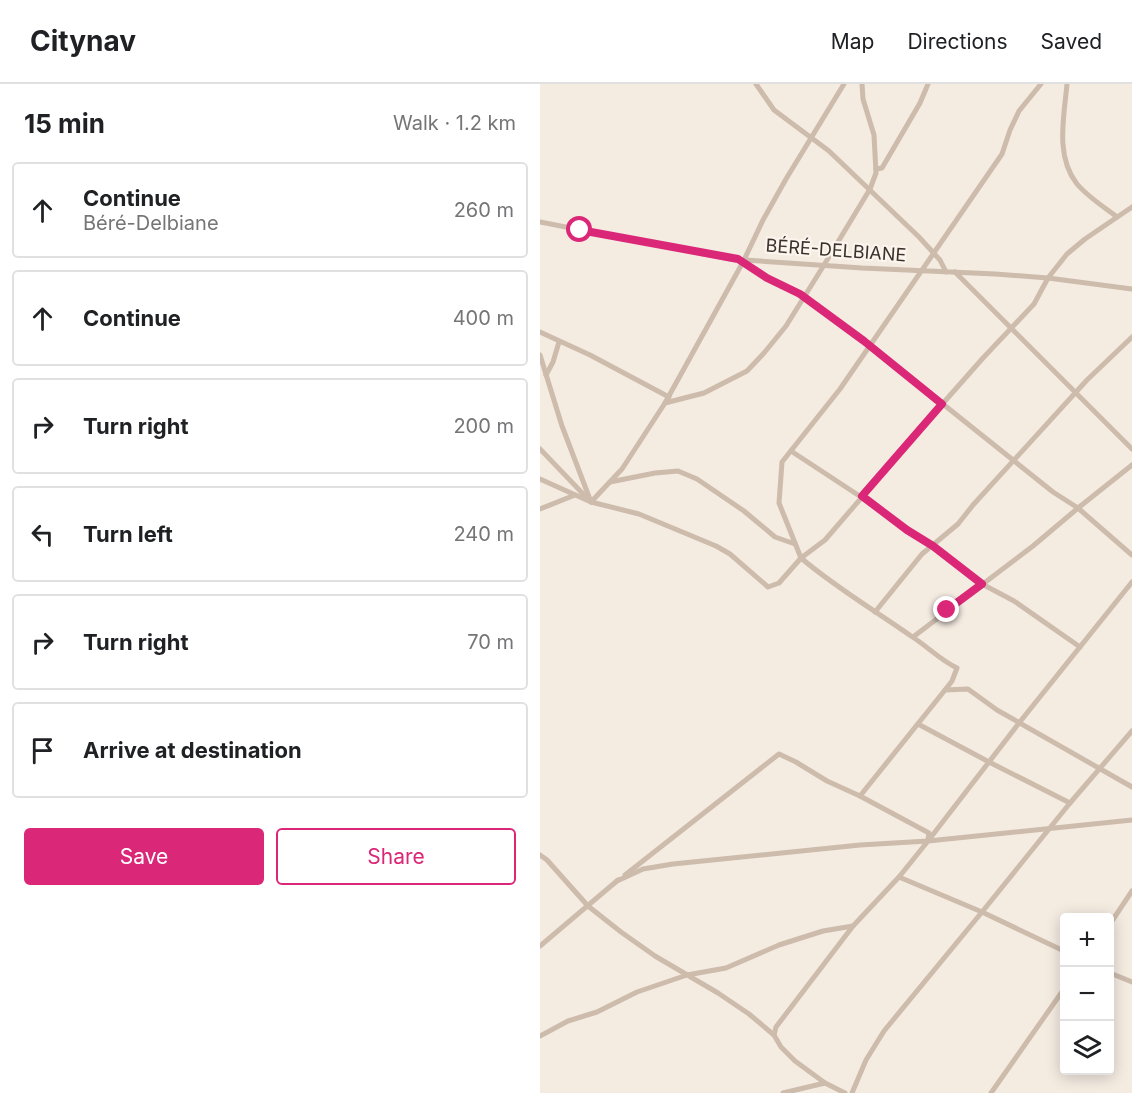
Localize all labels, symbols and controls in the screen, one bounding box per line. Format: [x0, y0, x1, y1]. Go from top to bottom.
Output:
text: Citynav [30, 24, 136, 58]
text: Map [831, 29, 874, 54]
text: Directions [907, 29, 1008, 54]
text: Saved [1041, 29, 1102, 54]
text: 15 min [24, 108, 105, 139]
text: Walk · 1.2 km [393, 111, 516, 135]
text: Continue [83, 185, 181, 211]
icon: ahead [26, 194, 59, 227]
text: 260 m [454, 198, 514, 222]
text: Béré-Delbiane [83, 211, 219, 235]
route start [566, 216, 592, 242]
street label: BÉRÉ-DELBIANE [765, 234, 907, 265]
icon: ahead [26, 302, 59, 335]
text: Continue [83, 305, 181, 331]
text: 400 m [453, 306, 514, 330]
icon: right [26, 410, 59, 443]
text: Turn right [83, 413, 189, 439]
text: 200 m [453, 414, 514, 438]
icon: left [26, 518, 59, 551]
text: Turn left [83, 521, 173, 547]
text: 240 m [453, 522, 514, 546]
route end [933, 596, 959, 622]
icon: right [26, 626, 59, 659]
text: Turn right [83, 629, 189, 655]
text: 70 m [467, 630, 514, 654]
icon: arrive [26, 734, 59, 767]
text: Arrive at destination [83, 737, 302, 763]
button: Save [24, 828, 264, 885]
button: Share [276, 828, 516, 885]
map controls [1060, 913, 1114, 1075]
button: + [1060, 913, 1114, 967]
button: − [1060, 967, 1114, 1021]
button: layers [1060, 1021, 1114, 1075]

